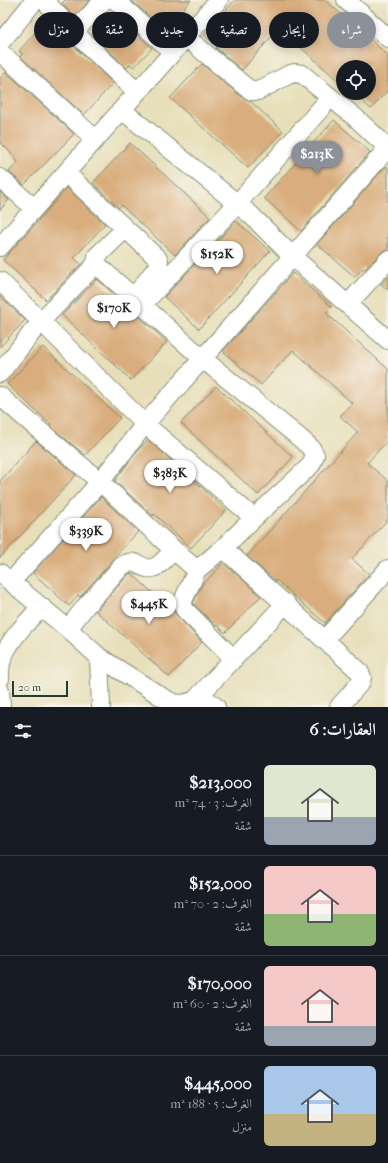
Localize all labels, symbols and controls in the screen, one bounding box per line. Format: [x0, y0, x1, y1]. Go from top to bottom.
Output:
chip: منزل [34, 12, 84, 48]
chip: شقة [92, 12, 138, 48]
chip: جديد [146, 12, 198, 48]
chip: تصفية [206, 12, 261, 48]
chip: إيجار [269, 12, 319, 48]
chip: شراء [327, 12, 376, 48]
map controls [336, 60, 376, 100]
button: locate [336, 60, 376, 100]
pin: $213K [289, 141, 345, 175]
text: $213K [300, 146, 334, 161]
pin: $152K [189, 241, 245, 275]
text: $152K [200, 246, 234, 261]
pin: $170K [86, 295, 142, 329]
text: $170K [97, 300, 131, 315]
pin: $383K [142, 460, 198, 494]
text: $383K [153, 465, 187, 480]
pin: $339K [58, 518, 114, 552]
text: $339K [69, 523, 103, 538]
pin: $445K [121, 591, 177, 625]
text: $445K [130, 596, 168, 611]
scale bar [12, 679, 68, 698]
text: 20 m [18, 681, 41, 694]
text: العقارات: 6 [310, 719, 376, 739]
icon: filters [12, 720, 34, 742]
text: $213,000 [189, 772, 252, 792]
icon: home [296, 781, 344, 829]
text: الغرف: 3 · 74 m² [175, 795, 252, 810]
text: شقة [235, 818, 252, 833]
text: $152,000 [189, 873, 252, 893]
icon: home [296, 882, 344, 930]
text: الغرف: 2 · 70 m² [173, 896, 252, 911]
text: شقة [235, 919, 252, 934]
text: $170,000 [187, 973, 252, 993]
icon: home [296, 982, 344, 1030]
text: الغرف: 2 · 60 m² [173, 996, 252, 1011]
text: شقة [235, 1019, 252, 1034]
text: $445,000 [184, 1073, 252, 1093]
icon: home [296, 1082, 344, 1130]
text: الغرف: 5 · 188 m² [170, 1096, 252, 1111]
text: منزل [232, 1119, 252, 1134]

